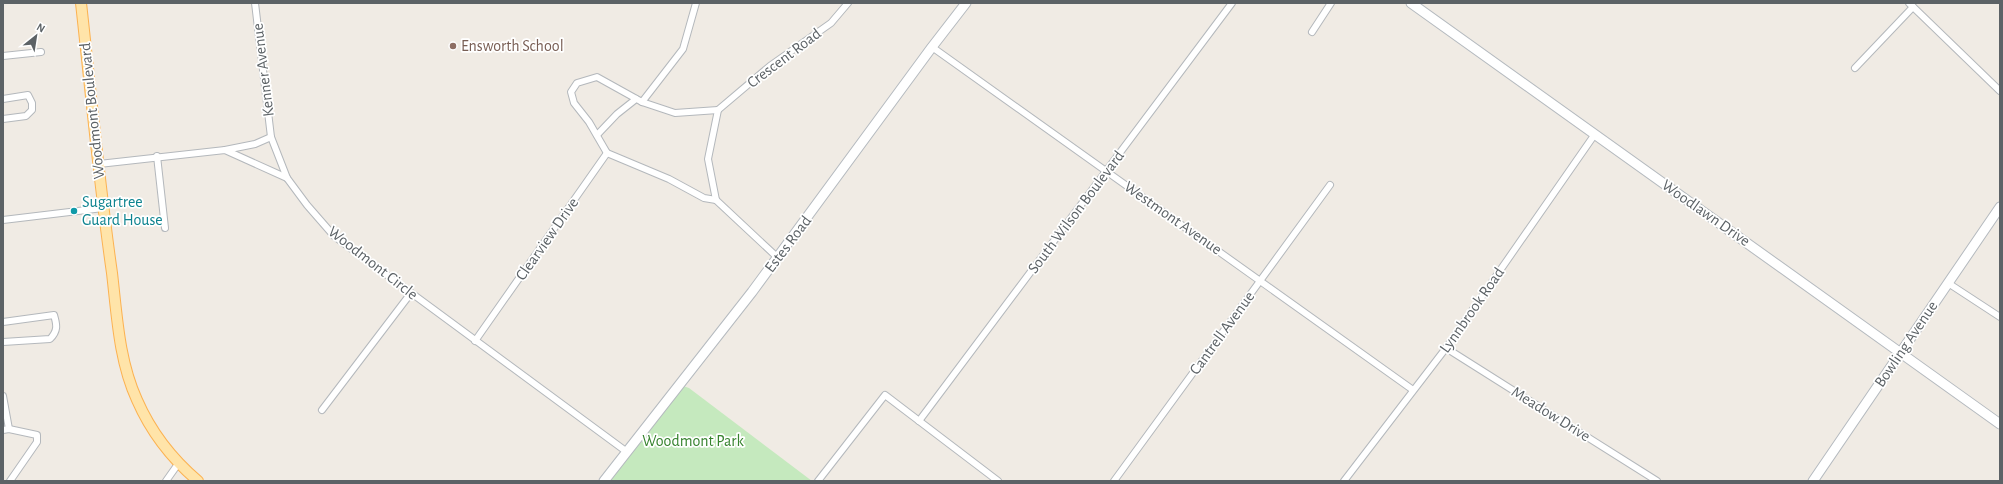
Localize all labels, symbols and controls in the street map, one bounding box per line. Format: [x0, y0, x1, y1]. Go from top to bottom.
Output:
north arrow [16, 16, 56, 56]
text: N [35, 21, 47, 34]
street label: Kenner Avenue [249, 22, 277, 118]
street label: Crescent Road [744, 25, 824, 91]
place label: Ensworth School [461, 38, 564, 54]
marker: Ensworth School [448, 41, 458, 51]
street label: Woodmont Boulevard [77, 42, 107, 180]
street label: South Wilson Boulevard [1025, 148, 1127, 276]
street label: Woodlawn Drive [1659, 177, 1753, 249]
street label: Westmont Avenue [1121, 178, 1225, 258]
place label: Sugartree Guard House [82, 194, 163, 228]
street label: Clearview Drive [513, 195, 581, 283]
marker: Sugartree Guard House [69, 206, 79, 216]
street label: Estes Road [762, 213, 814, 275]
street label: Woodmont Circle [325, 223, 421, 303]
street label: Lynnbrook Road [1437, 264, 1508, 356]
street label: Cantrell Avenue [1187, 288, 1257, 378]
street label: Bowling Avenue [1871, 298, 1941, 390]
street label: Meadow Drive [1509, 383, 1593, 445]
park label: Woodmont Park [642, 433, 745, 449]

